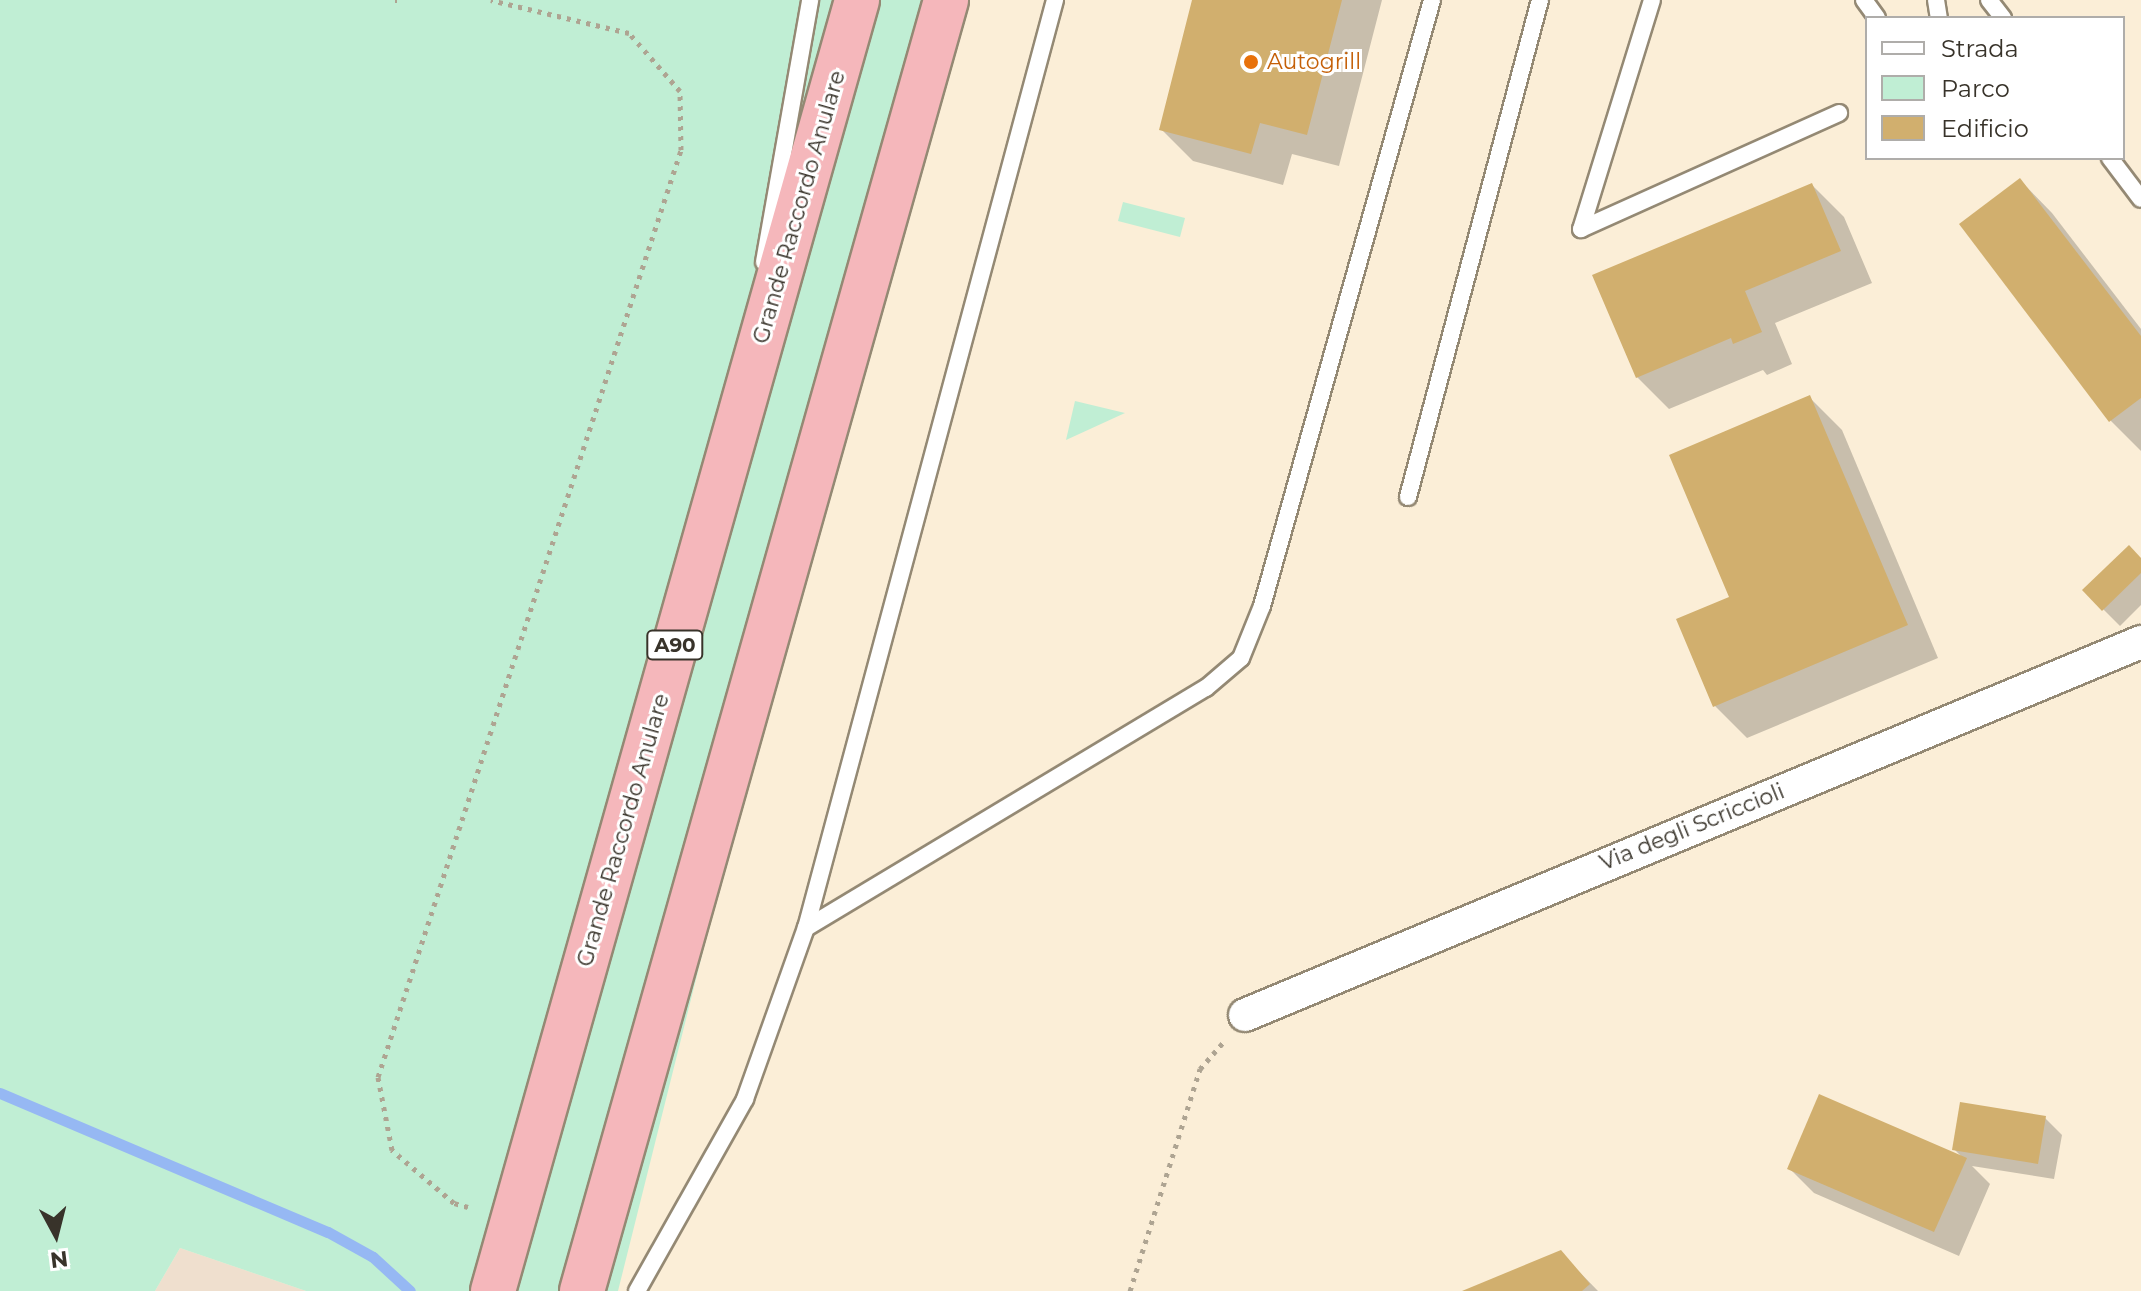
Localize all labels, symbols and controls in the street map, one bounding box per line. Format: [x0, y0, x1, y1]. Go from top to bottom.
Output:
legend [1865, 16, 2125, 160]
text: Strada [1941, 34, 2019, 63]
place label: Autogrill [1267, 49, 1361, 75]
marker: Autogrill [1242, 53, 1260, 71]
street label: Grande Raccordo Anulare [747, 67, 851, 347]
text: Parco [1941, 74, 2010, 103]
text: Edificio [1941, 114, 2029, 143]
road number: A90 [645, 629, 705, 661]
street label: Grande Raccordo Anulare [571, 690, 675, 970]
street label: Via degli Scriccioli [1596, 778, 1788, 876]
north arrow [16, 1195, 96, 1275]
text: N [49, 1245, 69, 1274]

